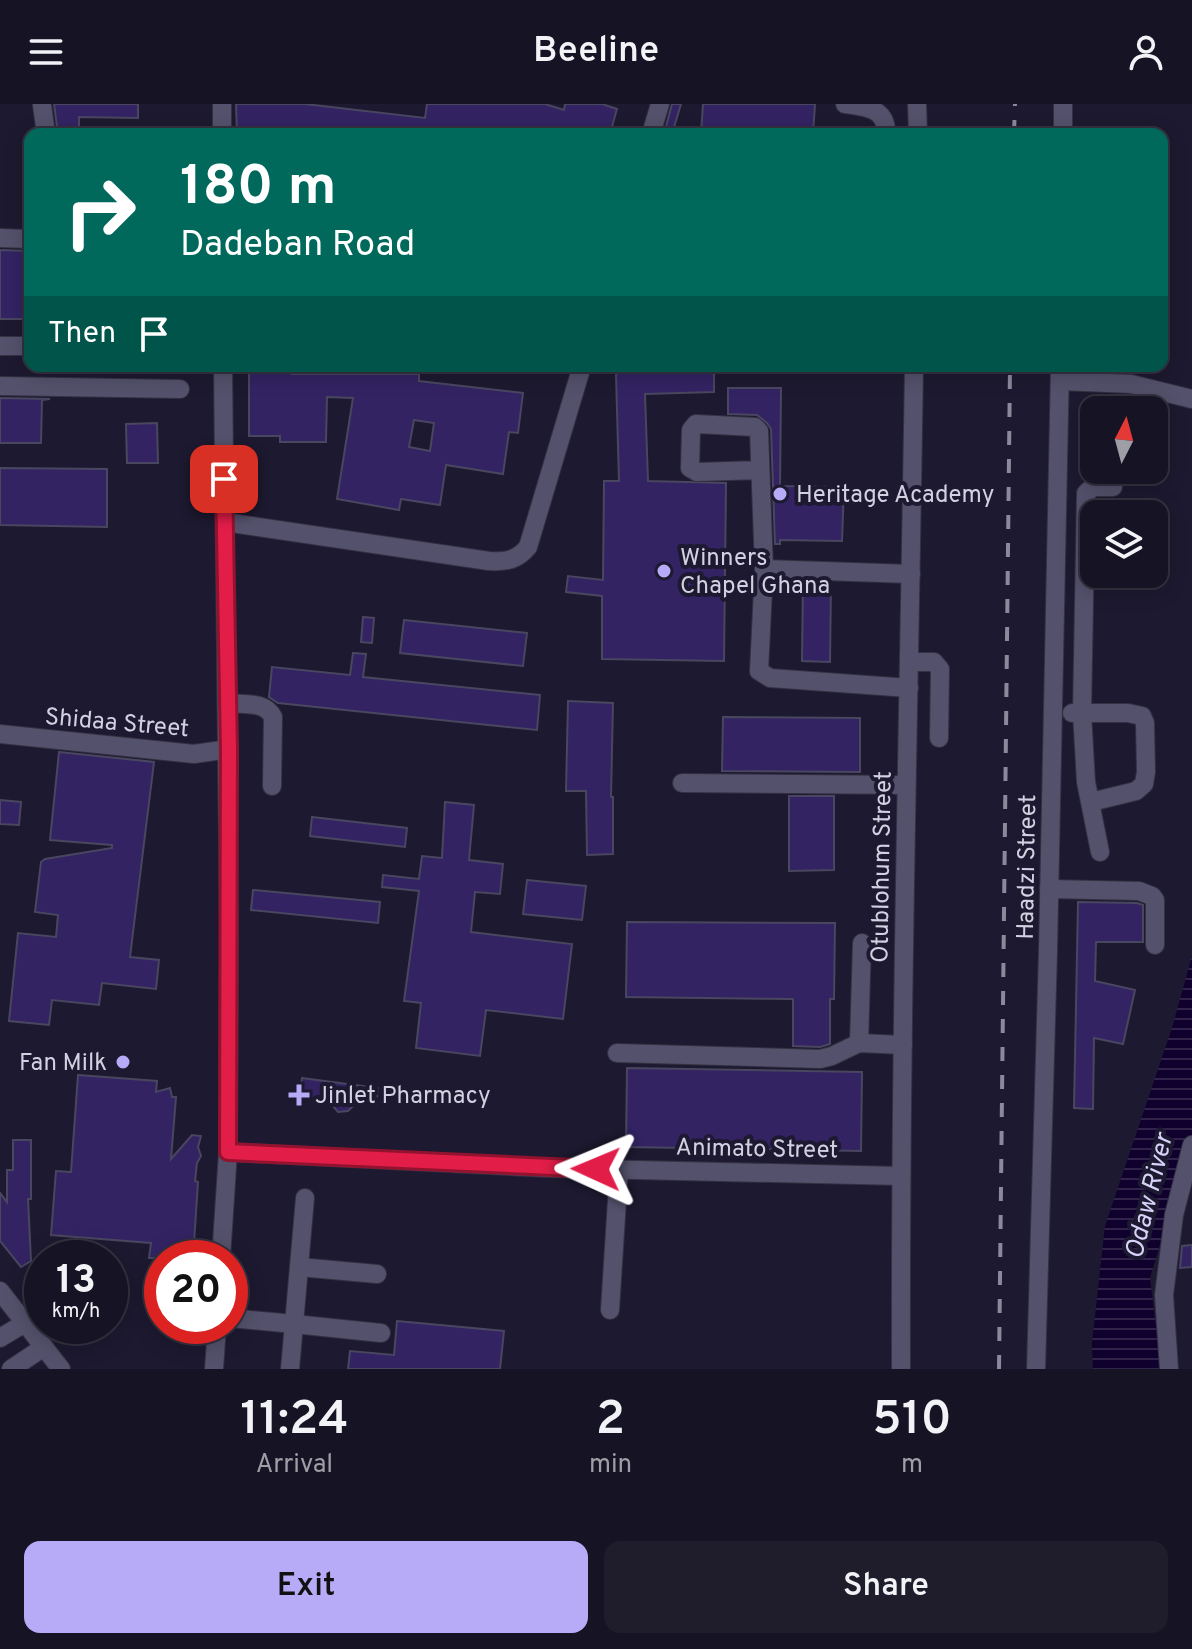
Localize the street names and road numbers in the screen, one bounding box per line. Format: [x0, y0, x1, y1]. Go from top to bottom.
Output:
street label: Shidaa Street [44, 703, 190, 745]
street label: Otublohum Street [866, 771, 900, 963]
street label: Haadzi Street [1012, 794, 1044, 940]
street label: Animato Street [675, 1134, 838, 1166]

